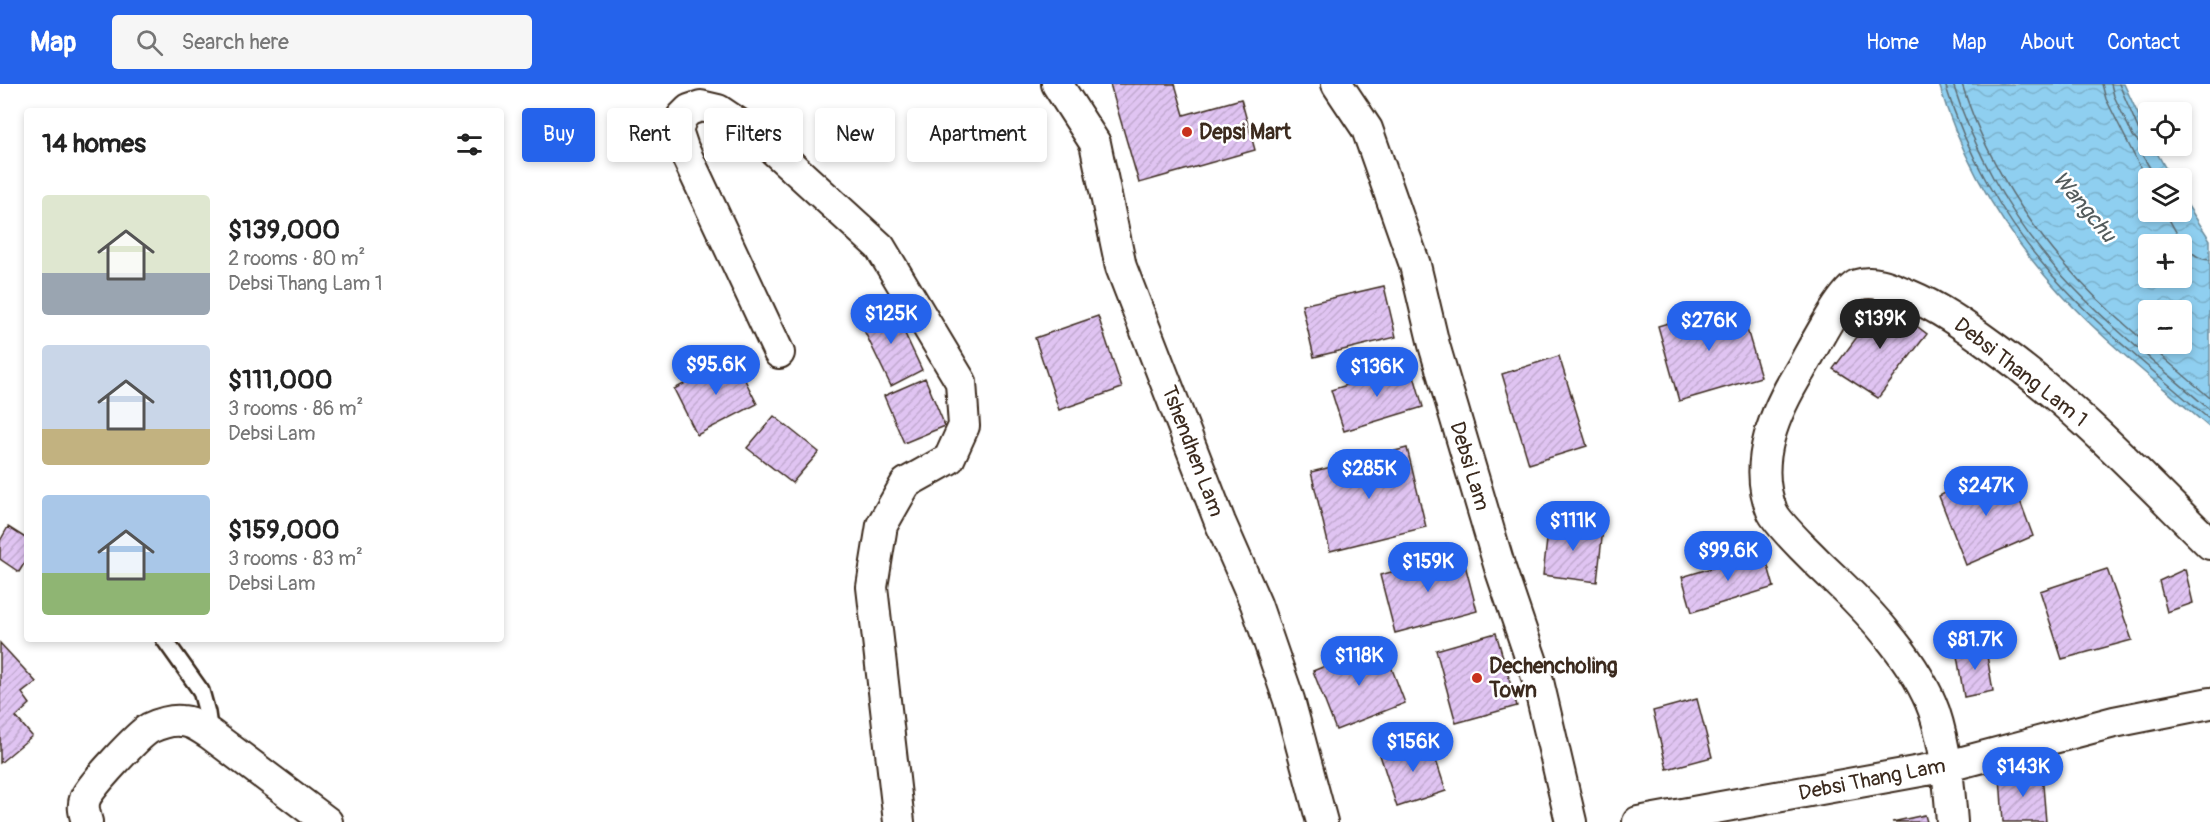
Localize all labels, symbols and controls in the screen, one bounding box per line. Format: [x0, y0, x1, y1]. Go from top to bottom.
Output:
search box [112, 15, 532, 69]
text: Map [30, 25, 76, 60]
icon: search [133, 26, 166, 59]
text: Search here [181, 28, 289, 56]
text: Home [1866, 29, 1919, 56]
text: Map [1952, 29, 1987, 56]
text: About [2020, 29, 2074, 56]
text: Contact [2107, 29, 2180, 56]
map controls [2138, 102, 2192, 354]
button: locate [2138, 102, 2192, 156]
chip: Buy [522, 108, 595, 162]
chip: Rent [607, 108, 692, 162]
chip: Filters [704, 108, 803, 162]
chip: New [815, 108, 895, 162]
chip: Apartment [907, 108, 1047, 162]
place label: Depsi Mart [1199, 119, 1291, 146]
marker: Depsi Mart [1180, 125, 1194, 139]
text: 14 homes [42, 128, 146, 160]
icon: filters [453, 128, 486, 161]
water label: Wangchu [2046, 165, 2123, 249]
button: layers [2138, 168, 2192, 222]
text: $139,000 [228, 214, 340, 246]
icon: home [90, 219, 162, 291]
button: + [2138, 234, 2192, 288]
text: 2 rooms · 80 m² [228, 246, 365, 271]
text: Debsi Thang Lam 1 [228, 271, 382, 296]
pin: $125K [849, 294, 933, 345]
pin: $139K [1838, 299, 1922, 350]
button: − [2138, 300, 2192, 354]
text: $125K [865, 301, 917, 326]
pin: $276K [1667, 301, 1751, 352]
text: $139K [1854, 306, 1906, 331]
text: $276K [1681, 308, 1737, 333]
street label: Debsi Thang Lam 1 [1948, 312, 2093, 433]
pin: $95.6K [667, 345, 765, 396]
pin: $136K [1335, 347, 1419, 398]
text: $95.6K [686, 352, 746, 377]
text: $136K [1350, 354, 1404, 379]
text: $111,000 [228, 364, 332, 396]
icon: home [90, 369, 162, 441]
street label: Tshendhen Lam [1155, 382, 1230, 521]
text: 3 rooms · 86 m² [228, 396, 363, 421]
street label: Debsi Lam [1443, 418, 1496, 514]
text: Debsi Lam [228, 421, 315, 446]
pin: $285K [1327, 449, 1411, 500]
text: $285K [1342, 456, 1397, 481]
pin: $247K [1944, 466, 2028, 517]
text: $247K [1958, 473, 2014, 498]
pin: $111K [1531, 501, 1615, 552]
text: $111K [1550, 508, 1596, 533]
text: $159,000 [228, 514, 340, 546]
icon: home [90, 519, 162, 591]
pin: $99.6K [1679, 531, 1777, 582]
text: $99.6K [1698, 538, 1758, 563]
pin: $159K [1386, 542, 1470, 593]
text: 3 rooms · 83 m² [228, 546, 363, 571]
text: $159K [1402, 549, 1454, 574]
text: Debsi Lam [228, 571, 315, 596]
pin: $81.7K [1926, 620, 2024, 671]
text: $81.7K [1947, 627, 2003, 652]
pin: $118K [1317, 636, 1401, 687]
text: $118K [1335, 643, 1383, 668]
place label: Dechencholing Town [1488, 653, 1618, 704]
marker: Dechencholing Town [1470, 671, 1484, 685]
pin: $156K [1371, 722, 1455, 773]
text: $156K [1386, 729, 1440, 754]
pin: $143K [1981, 747, 2065, 798]
street label: Debsi Thang Lam [1796, 752, 1948, 807]
text: $143K [1996, 754, 2050, 779]

